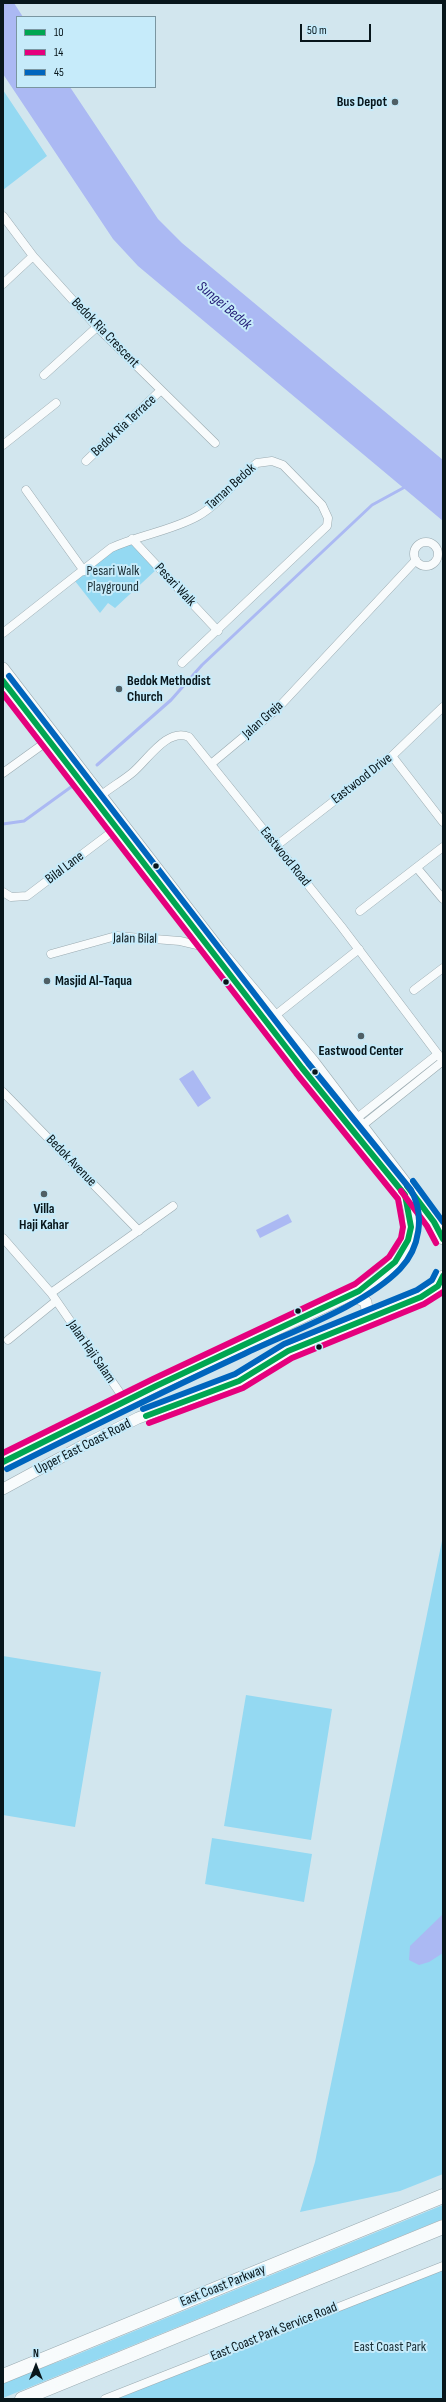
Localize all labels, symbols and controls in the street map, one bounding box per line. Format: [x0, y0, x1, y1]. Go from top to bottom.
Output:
legend [16, 16, 156, 88]
scale bar [302, 16, 373, 42]
text: 50 m [307, 23, 327, 38]
text: 10 [54, 25, 64, 40]
text: 14 [54, 45, 63, 60]
text: 45 [54, 65, 64, 80]
place label: Bus Depot [337, 94, 387, 110]
marker: Bus Depot [390, 97, 400, 107]
water label: Sungei Bedok [193, 278, 255, 334]
street label: Bedok Ria Crescent [68, 295, 142, 371]
street label: Bedok Ria Terrace [88, 392, 160, 460]
street label: Taman Bedok [202, 460, 260, 514]
street label: Pesari Walk [151, 560, 199, 610]
park label: Pesari Walk Playground [87, 563, 139, 596]
place label: Bedok Methodist Church [127, 673, 211, 706]
marker: Bedok Methodist Church [114, 684, 124, 694]
street label: Jalan Greja [239, 697, 287, 743]
street label: Eastwood Drive [328, 750, 396, 808]
street label: Eastwood Road [256, 824, 314, 890]
street label: Bilal Lane [42, 848, 88, 888]
unlabelled marker [151, 861, 161, 871]
street label: Jalan Bilal [113, 930, 157, 948]
place label: Masjid Al-Taqua [55, 973, 132, 989]
marker: Masjid Al-Taqua [42, 976, 52, 986]
unlabelled marker [221, 977, 231, 987]
marker: Eastwood Center [356, 1031, 366, 1041]
place label: Eastwood Center [319, 1043, 403, 1059]
unlabelled marker [310, 1067, 320, 1077]
street label: Bedok Avenue [42, 1132, 100, 1190]
marker: Villa Haji Kahar [39, 1189, 49, 1199]
place label: Villa Haji Kahar [19, 1201, 69, 1234]
unlabelled marker [293, 1306, 303, 1316]
street label: Jalan Haji Salam [63, 1317, 119, 1387]
unlabelled marker [314, 1342, 324, 1352]
street label: Upper East Coast Road [32, 1416, 134, 1478]
street label: East Coast Parkway [178, 2261, 268, 2311]
street label: East Coast Park Service Road [208, 2299, 340, 2365]
park label: East Coast Park [354, 2339, 426, 2355]
north arrow [16, 2346, 56, 2386]
text: N [33, 2347, 39, 2360]

